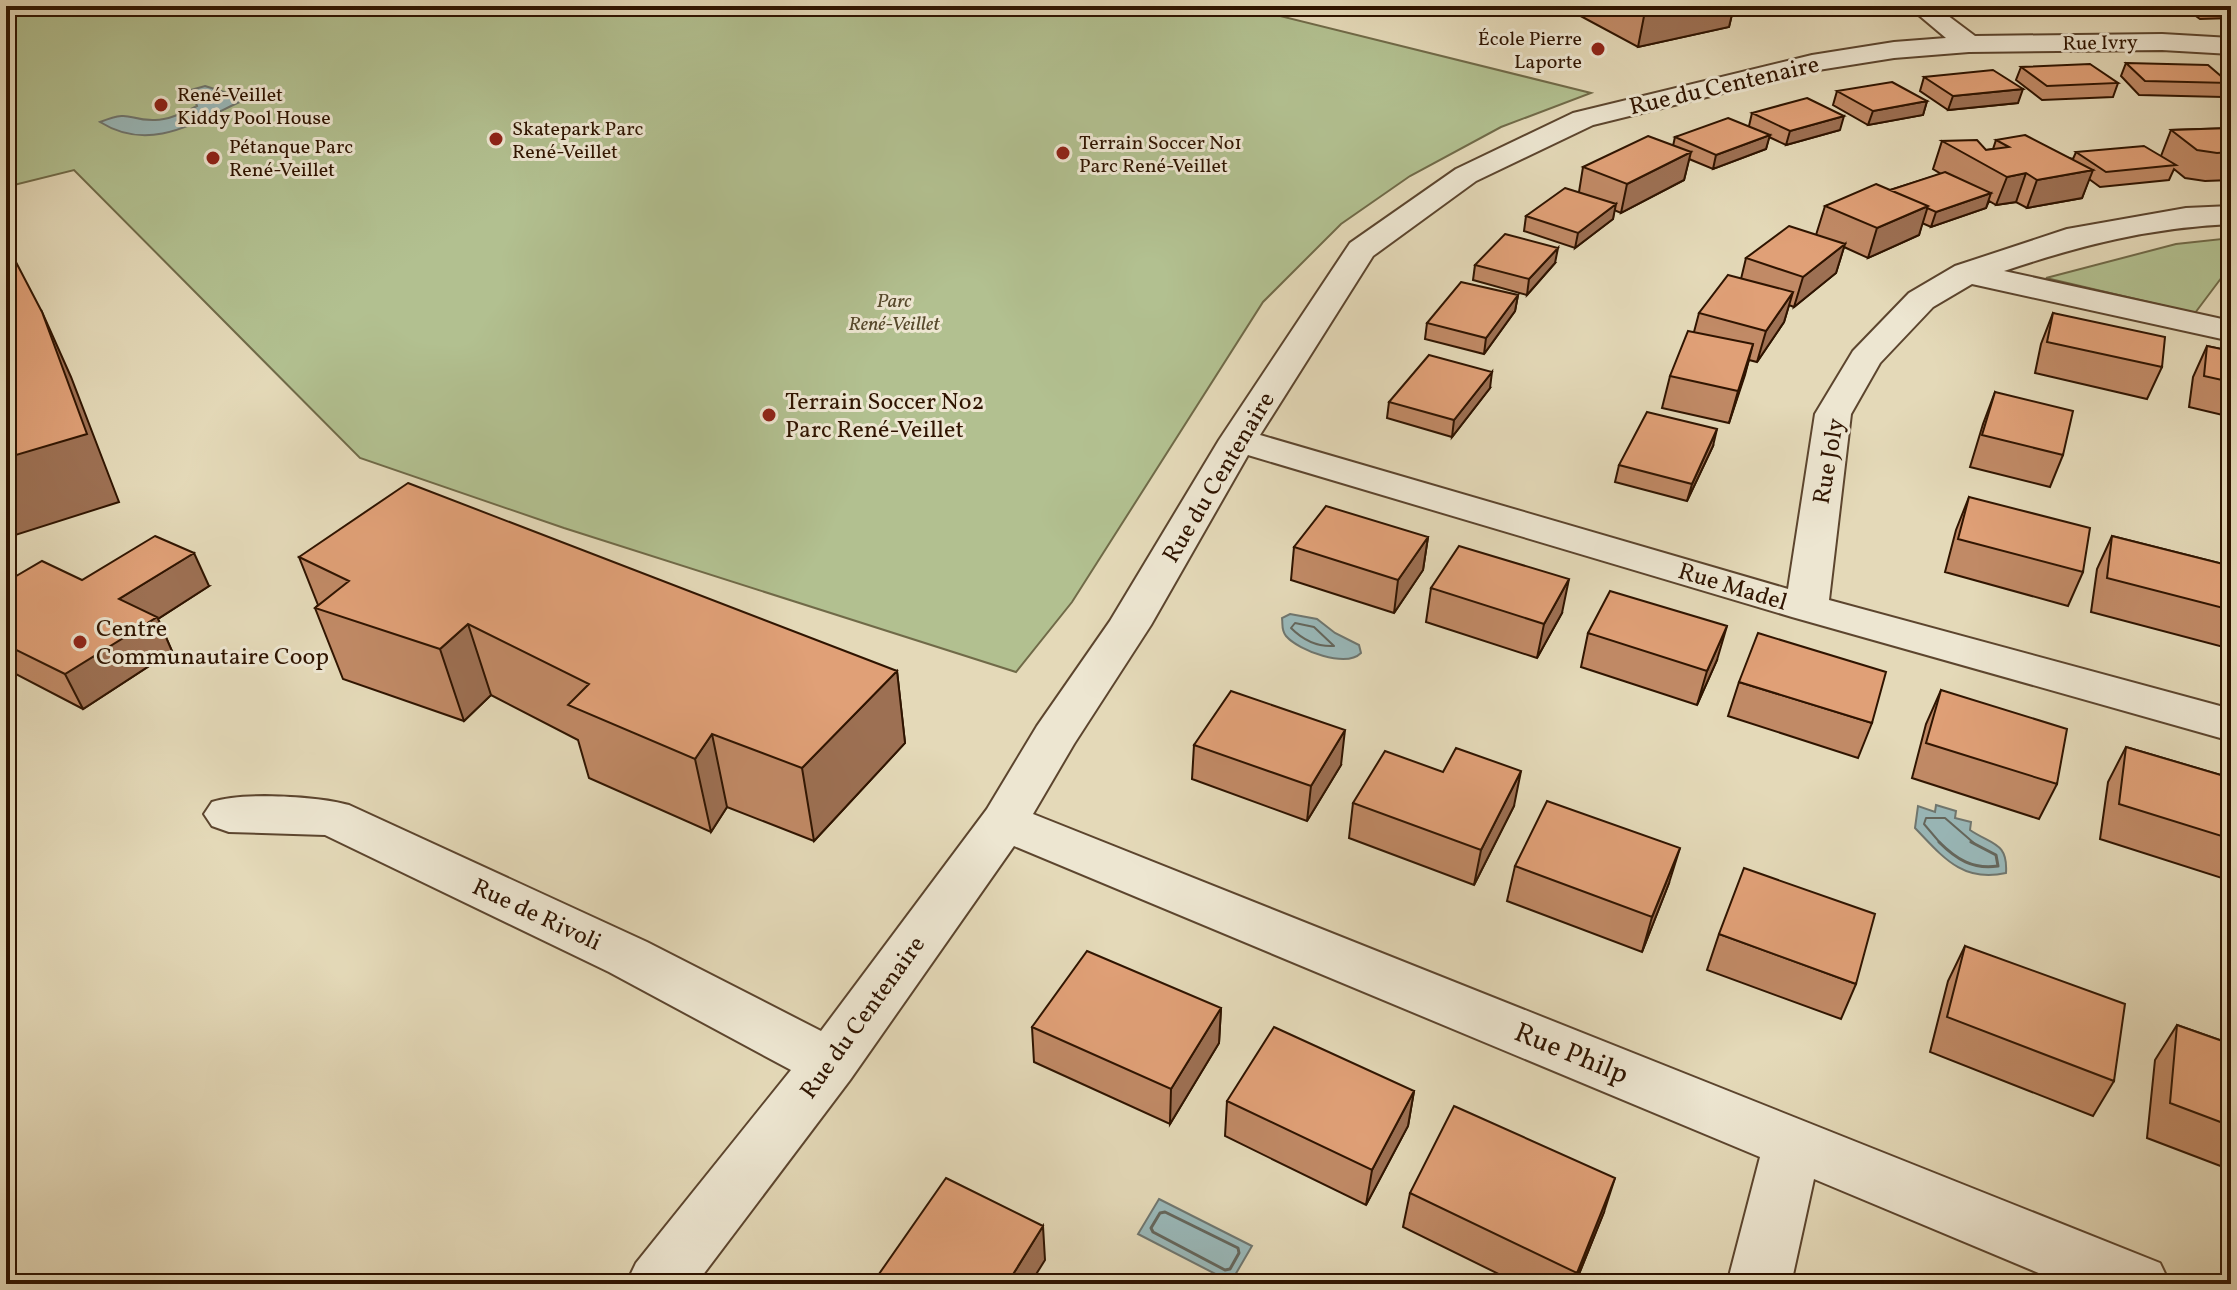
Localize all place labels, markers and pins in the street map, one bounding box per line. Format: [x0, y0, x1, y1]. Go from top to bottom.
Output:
place label: École Pierre Laporte [1478, 26, 1582, 77]
marker: École Pierre Laporte [1589, 40, 1607, 58]
place label: René-Veillet Kiddy Pool House [177, 82, 331, 133]
marker: René-Veillet Kiddy Pool House [152, 96, 170, 114]
place label: Skatepark Parc René-Veillet [512, 116, 644, 167]
marker: Skatepark Parc René-Veillet [487, 130, 505, 148]
place label: Terrain Soccer No1 Parc René-Veillet [1079, 130, 1242, 181]
place label: Pétanque Parc René-Veillet [229, 134, 353, 185]
marker: Terrain Soccer No1 Parc René-Veillet [1054, 144, 1072, 162]
marker: Pétanque Parc René-Veillet [204, 149, 222, 167]
place label: Terrain Soccer No2 Parc René-Veillet [785, 386, 984, 448]
marker: Terrain Soccer No2 Parc René-Veillet [760, 406, 778, 424]
place label: Centre Communautaire Coop [96, 613, 329, 675]
marker: Centre Communautaire Coop [71, 633, 89, 651]

